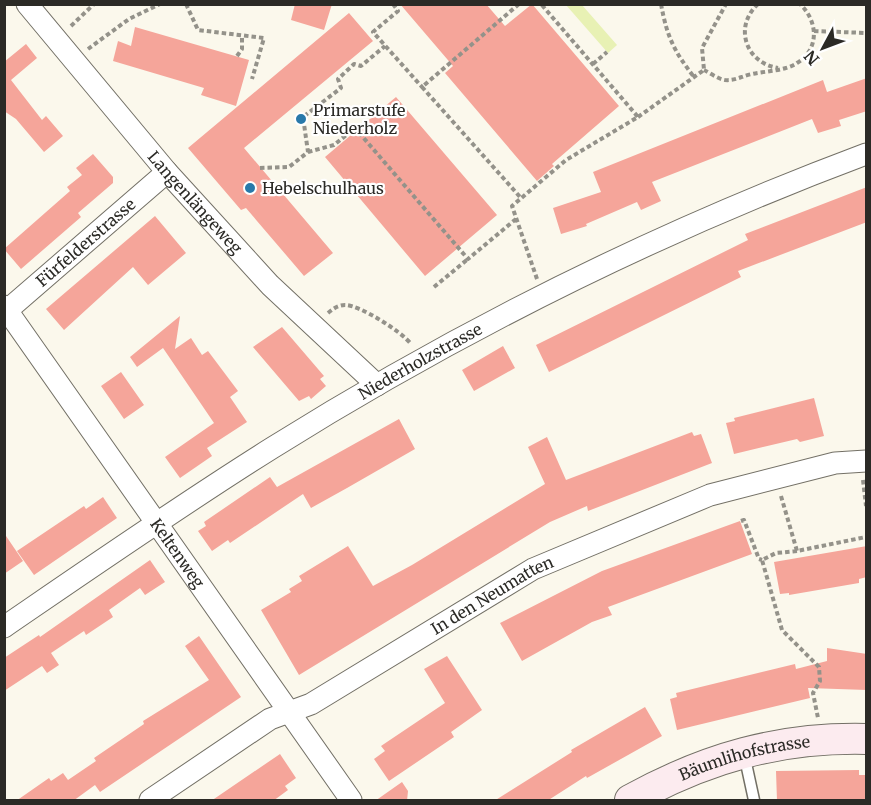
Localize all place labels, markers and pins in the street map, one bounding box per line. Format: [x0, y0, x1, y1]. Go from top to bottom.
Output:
place label: Primarstufe Niederholz [313, 100, 405, 138]
marker: Primarstufe Niederholz [294, 112, 308, 126]
place label: Hebelschulhaus [262, 178, 384, 198]
marker: Hebelschulhaus [243, 181, 257, 195]

